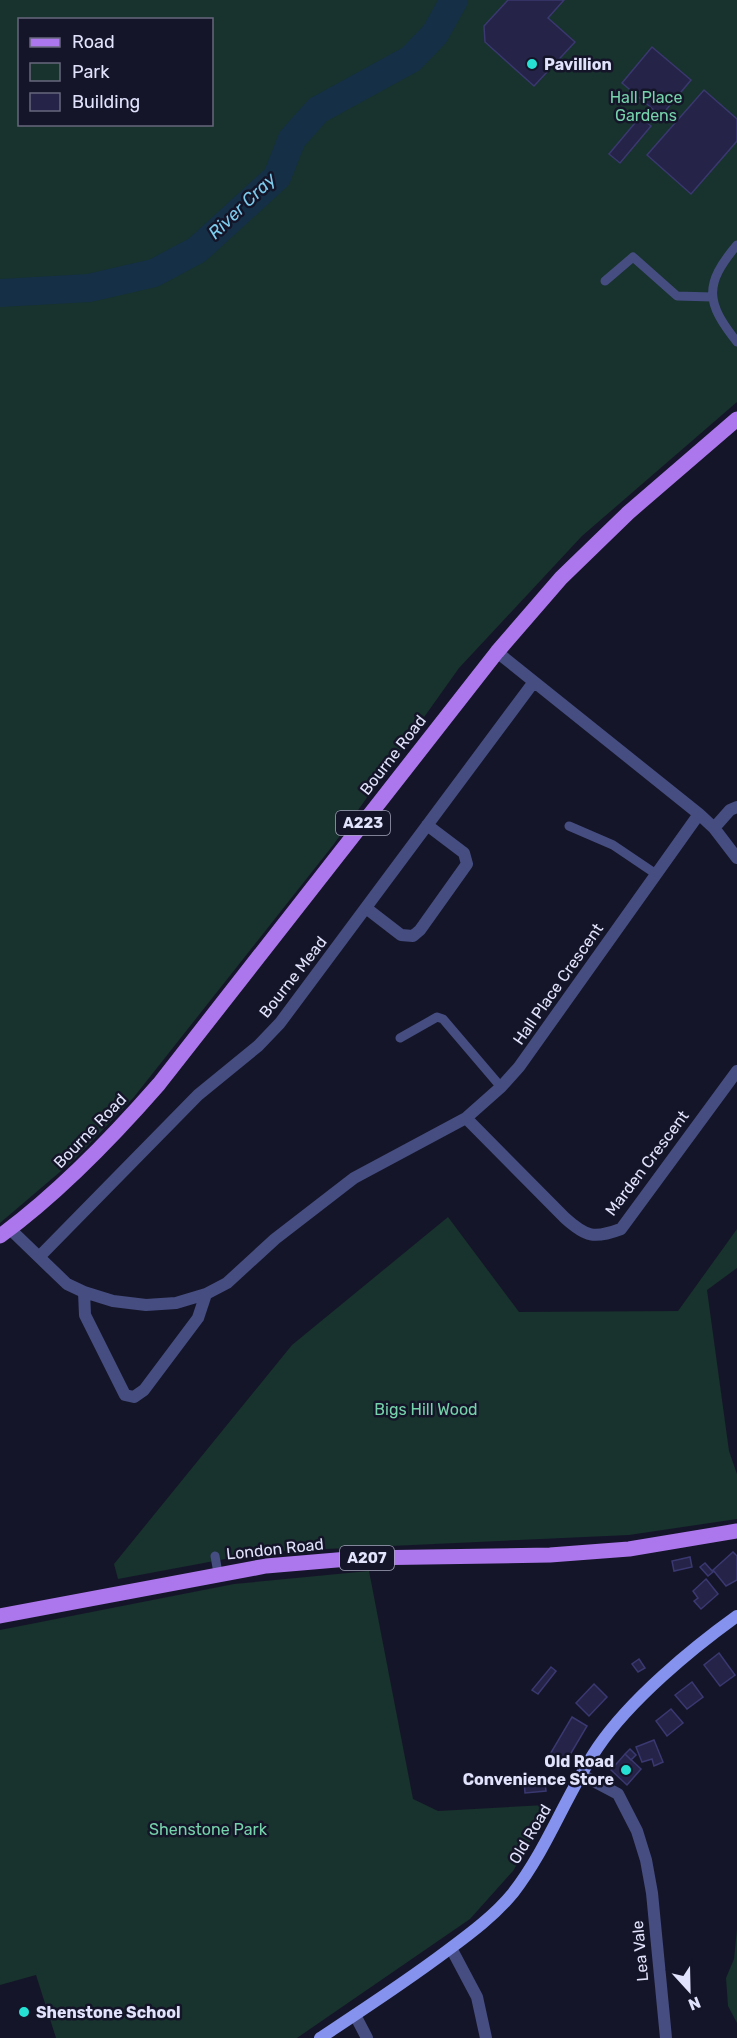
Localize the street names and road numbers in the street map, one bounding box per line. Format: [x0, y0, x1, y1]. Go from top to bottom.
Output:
street label: Bourne Road [356, 711, 430, 799]
road number: A223 [336, 811, 390, 835]
street label: Hall Place Crescent [509, 920, 607, 1048]
street label: Bourne Mead [255, 932, 331, 1022]
street label: Bourne Road [50, 1090, 130, 1172]
street label: Marden Crescent [601, 1107, 693, 1219]
street label: London Road [225, 1534, 325, 1564]
road number: A207 [340, 1546, 394, 1570]
street label: Old Road [505, 1801, 555, 1867]
street label: Lea Vale [628, 1920, 652, 1982]

